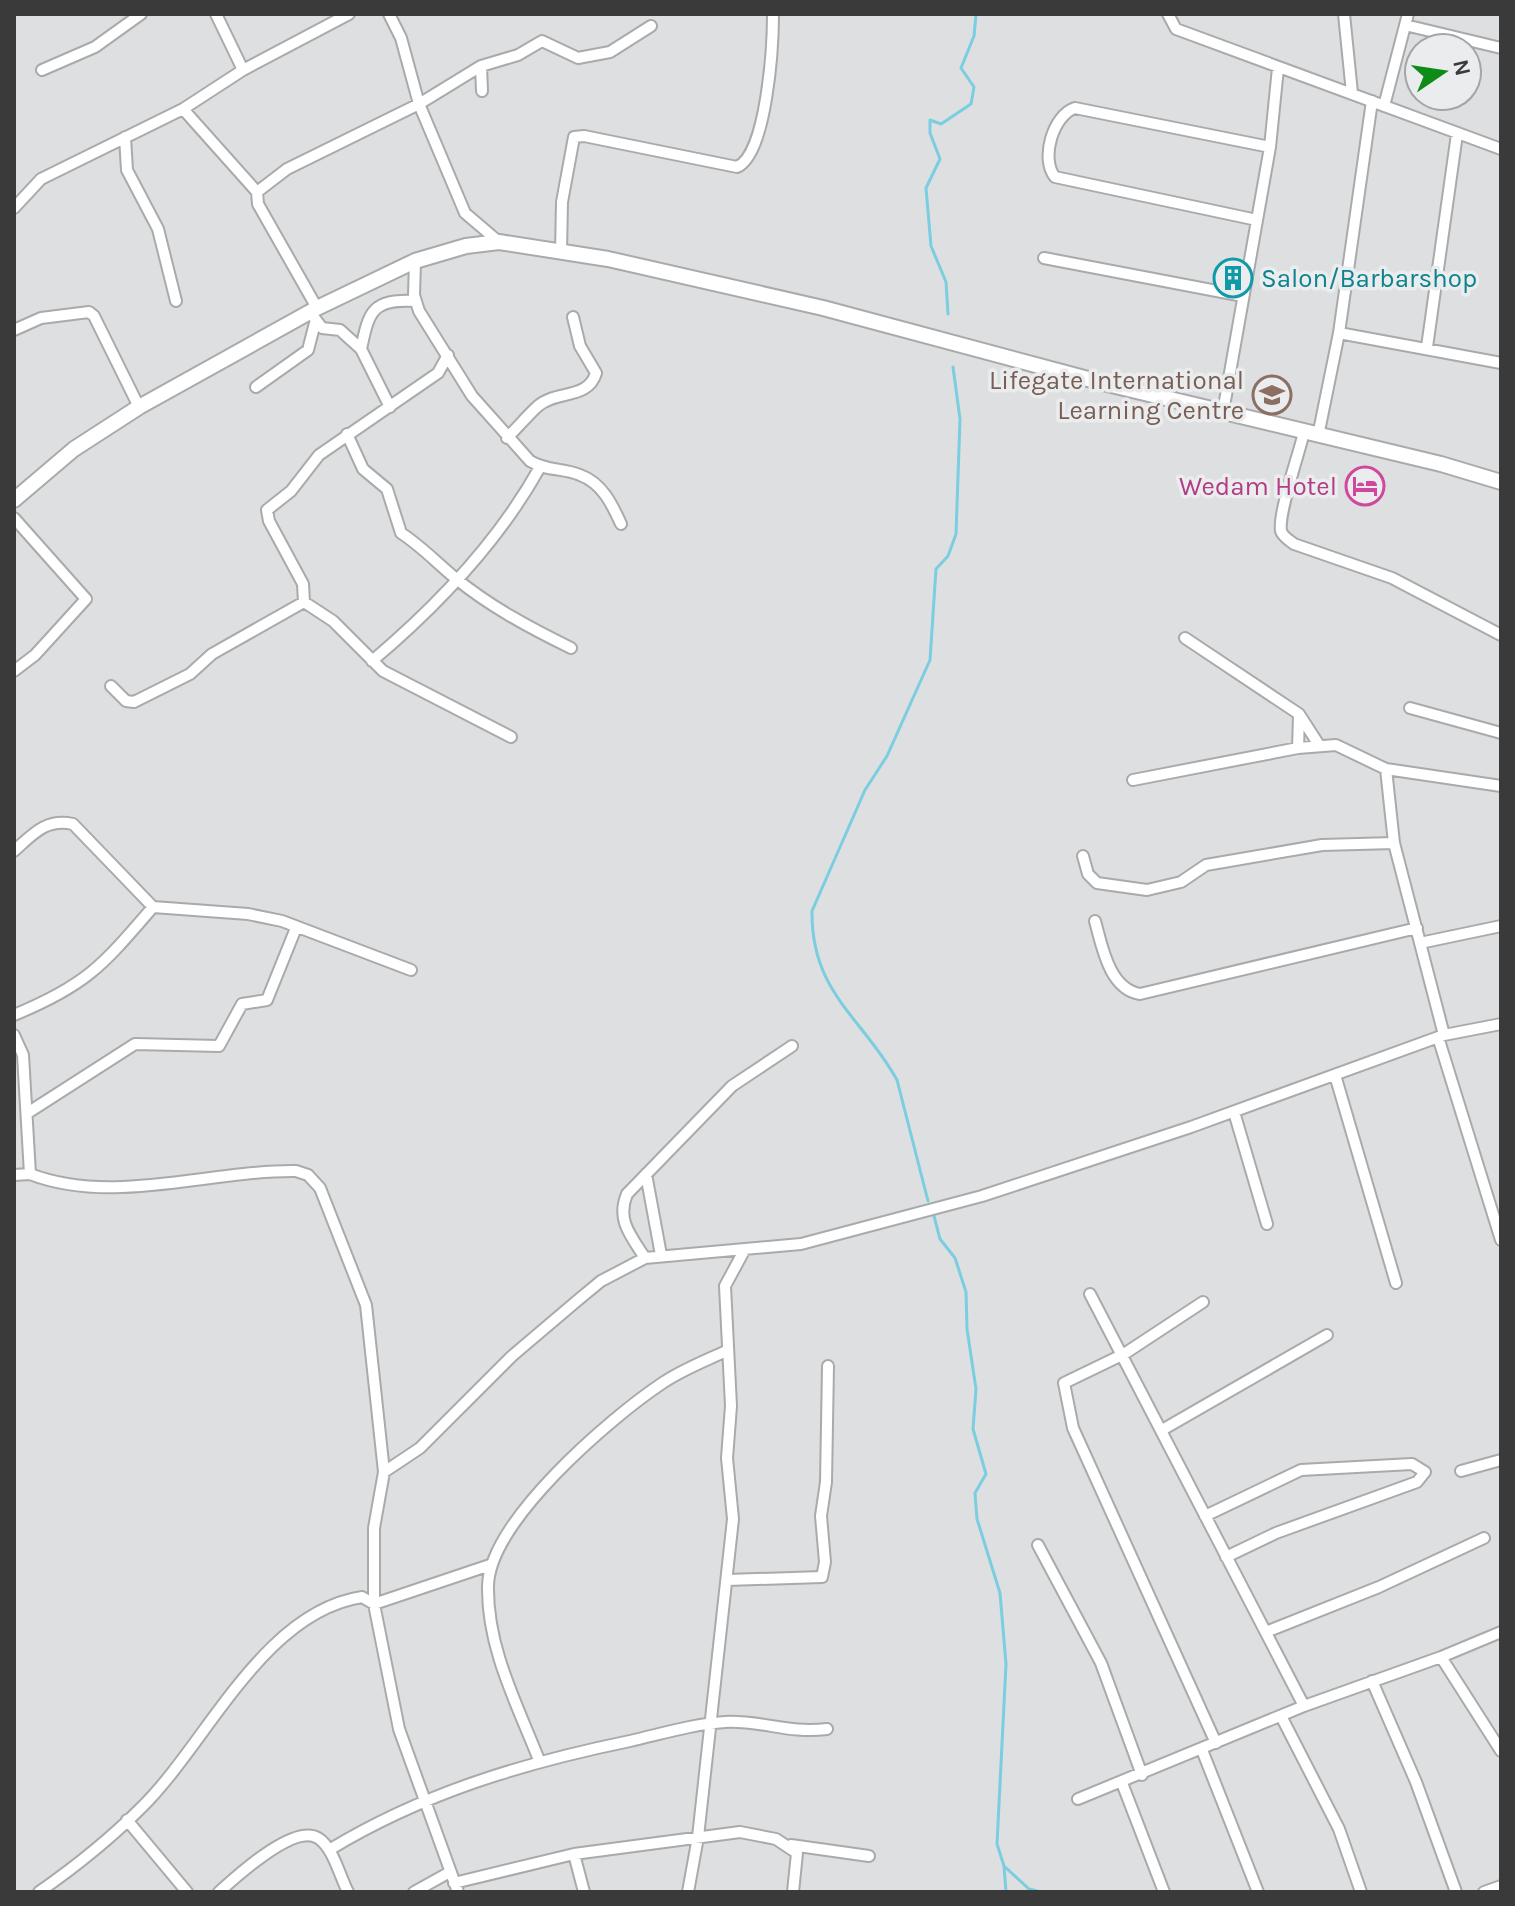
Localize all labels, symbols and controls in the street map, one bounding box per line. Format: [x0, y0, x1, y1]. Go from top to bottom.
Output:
north arrow [1403, 32, 1483, 112]
text: N [1447, 57, 1476, 78]
building icon: Salon/Barbarshop [1212, 257, 1254, 299]
place label: Salon/Barbarshop [1261, 263, 1477, 294]
place label: Lifegate International Learning Centre [989, 365, 1244, 426]
school or university icon: Lifegate International Learning Centre [1251, 374, 1293, 416]
hotel icon: Wedam Hotel [1344, 465, 1386, 507]
place label: Wedam Hotel [1179, 471, 1337, 502]

